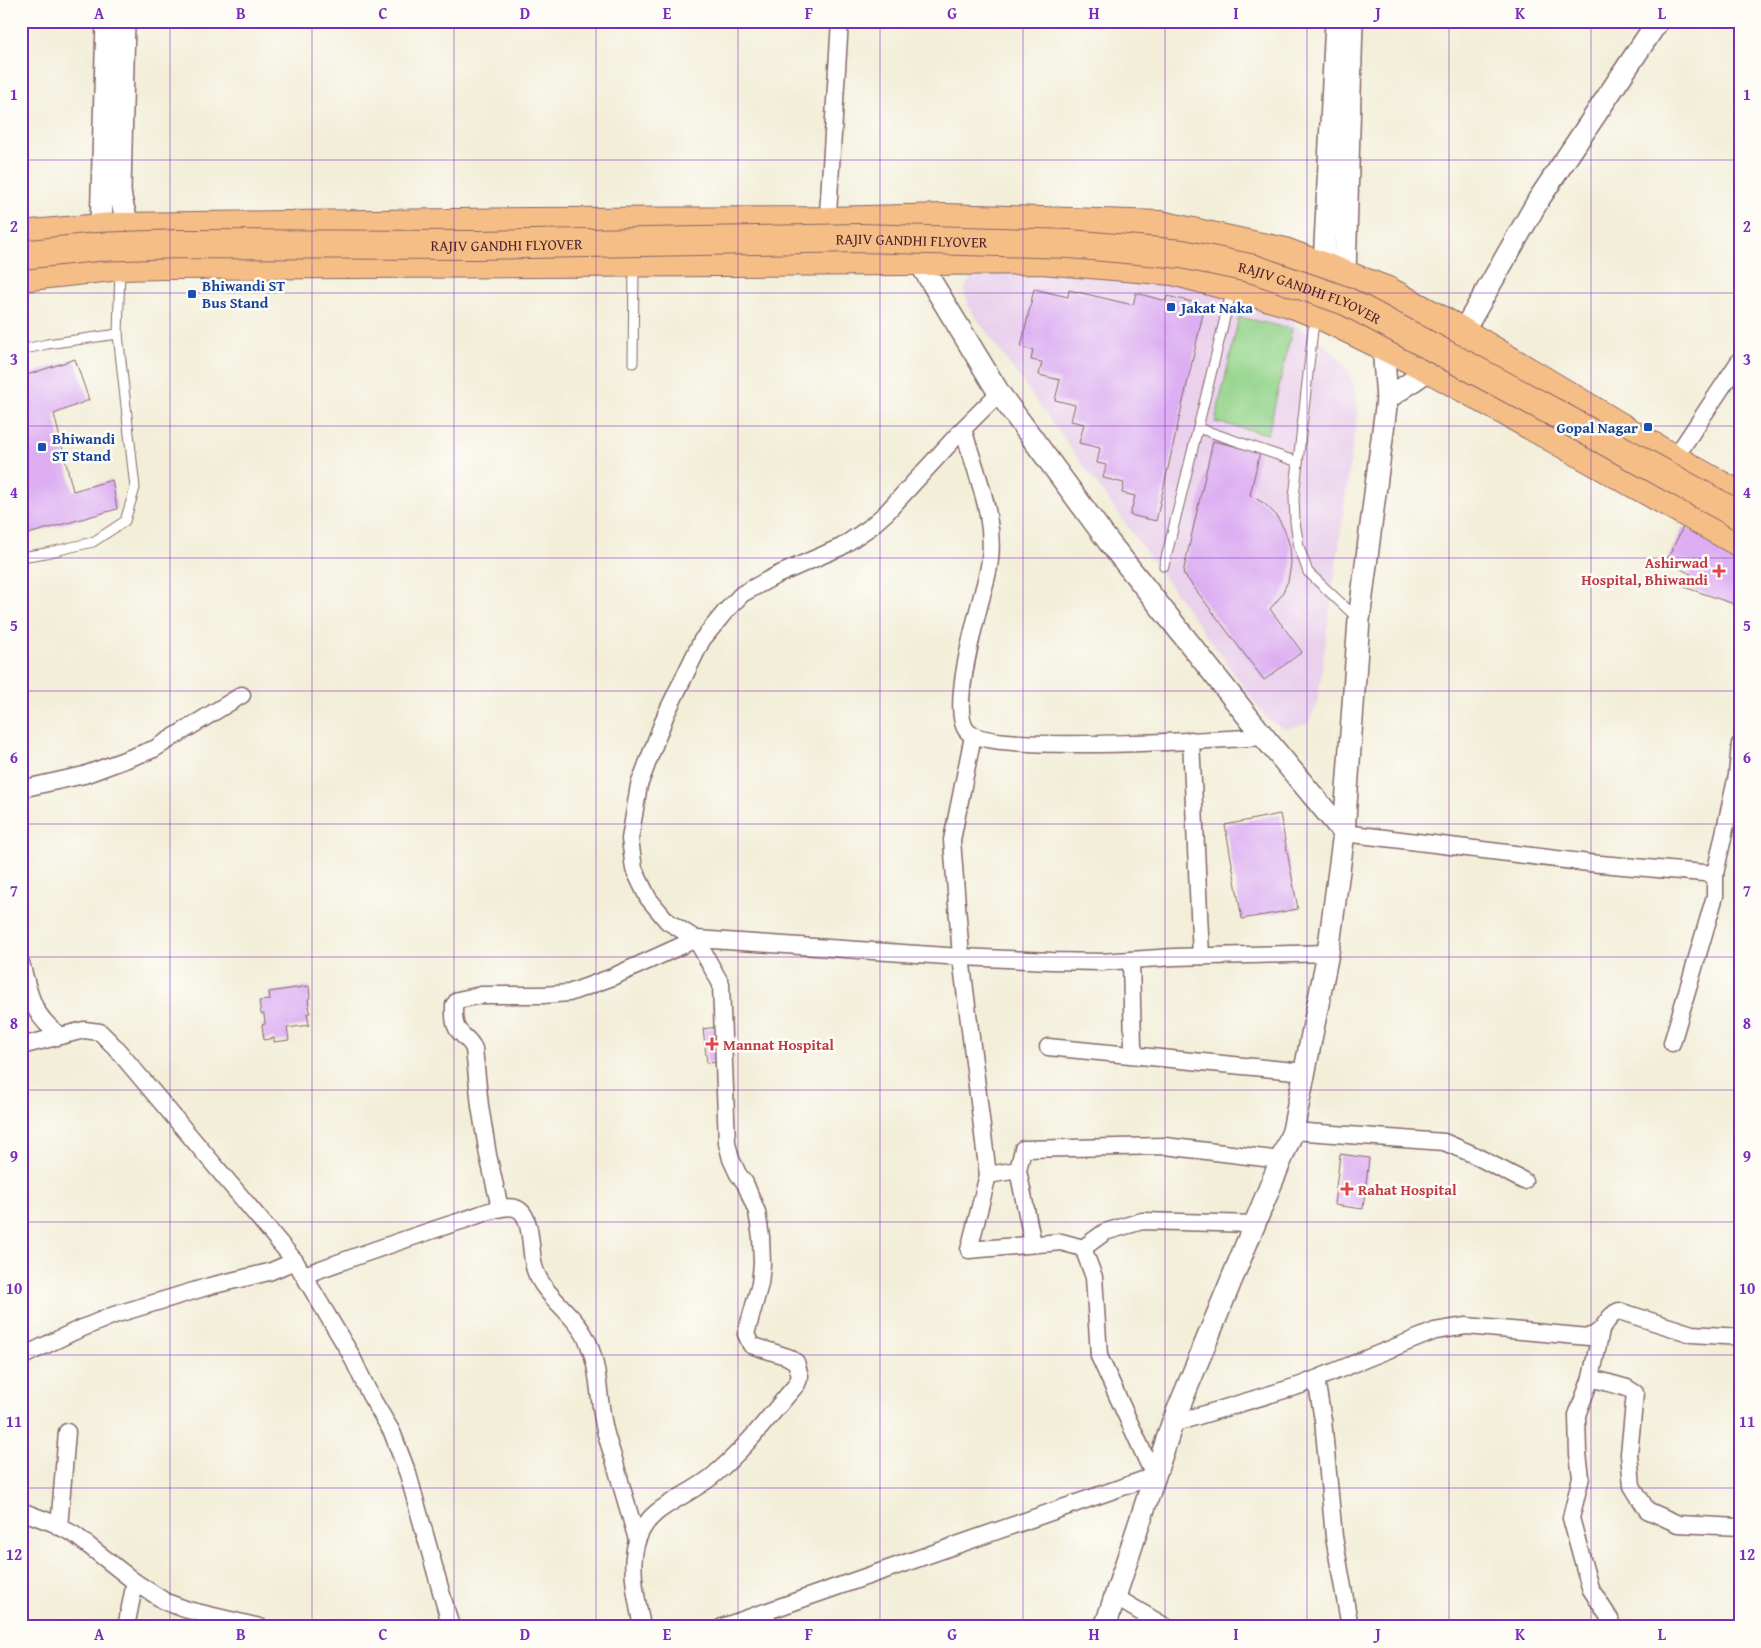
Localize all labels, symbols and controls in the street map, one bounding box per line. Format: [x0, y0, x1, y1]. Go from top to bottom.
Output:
text: A [94, 1, 105, 25]
text: B [236, 1, 246, 25]
text: C [378, 1, 388, 25]
text: D [520, 1, 530, 25]
text: E [663, 1, 672, 25]
text: F [805, 1, 813, 25]
text: G [947, 1, 957, 25]
text: H [1088, 1, 1100, 25]
text: I [1233, 1, 1239, 25]
text: J [1372, 1, 1381, 25]
text: K [1515, 1, 1526, 25]
text: L [1658, 1, 1667, 25]
text: 1 [10, 82, 18, 106]
text: 1 [1743, 82, 1751, 106]
text: 2 [10, 214, 18, 238]
text: 2 [1743, 214, 1751, 238]
street label: RAJIV GANDHI FLYOVER [835, 227, 988, 252]
street label: RAJIV GANDHI FLYOVER [431, 233, 583, 256]
street label: RAJIV GANDHI FLYOVER [1237, 256, 1386, 329]
place label: Bhiwandi ST Bus Stand [202, 275, 285, 313]
marker: Bhiwandi ST Bus Stand [186, 288, 198, 300]
place label: Jakat Naka [1178, 297, 1253, 318]
marker: Jakat Naka [1165, 301, 1177, 313]
text: 3 [10, 347, 18, 371]
text: 3 [1743, 347, 1751, 371]
place label: Gopal Nagar [1557, 417, 1638, 438]
marker: Gopal Nagar [1642, 421, 1654, 433]
place label: Bhiwandi ST Stand [52, 428, 116, 466]
marker: Bhiwandi ST Stand [36, 441, 48, 453]
text: 4 [10, 480, 18, 504]
text: 4 [1743, 480, 1751, 504]
place label: Ashirwad Hospital, Bhiwandi [1581, 552, 1708, 590]
marker: Ashirwad Hospital, Bhiwandi [1712, 564, 1726, 578]
text: 5 [10, 613, 18, 637]
text: 5 [1743, 613, 1751, 637]
text: 6 [10, 745, 18, 769]
text: 6 [1743, 745, 1751, 769]
text: 7 [10, 878, 18, 902]
text: 7 [1743, 878, 1751, 902]
text: 8 [10, 1011, 18, 1035]
text: 8 [1743, 1011, 1751, 1035]
place label: Mannat Hospital [723, 1034, 834, 1055]
marker: Mannat Hospital [705, 1037, 719, 1051]
text: 9 [10, 1144, 18, 1168]
text: 9 [1743, 1144, 1751, 1168]
place label: Rahat Hospital [1358, 1179, 1457, 1200]
marker: Rahat Hospital [1340, 1182, 1354, 1196]
text: 10 [6, 1276, 22, 1300]
text: 10 [1739, 1276, 1755, 1300]
text: 11 [6, 1409, 22, 1433]
text: 11 [1739, 1409, 1755, 1433]
text: 12 [6, 1542, 22, 1566]
text: 12 [1739, 1542, 1755, 1566]
text: A [94, 1622, 105, 1646]
text: B [236, 1622, 246, 1646]
text: C [378, 1622, 388, 1646]
text: D [520, 1622, 530, 1646]
text: E [663, 1622, 672, 1646]
text: F [805, 1622, 813, 1646]
text: G [947, 1622, 957, 1646]
text: H [1088, 1622, 1100, 1646]
text: I [1233, 1622, 1239, 1646]
text: J [1372, 1622, 1381, 1646]
text: K [1515, 1622, 1526, 1646]
text: L [1658, 1622, 1667, 1646]

